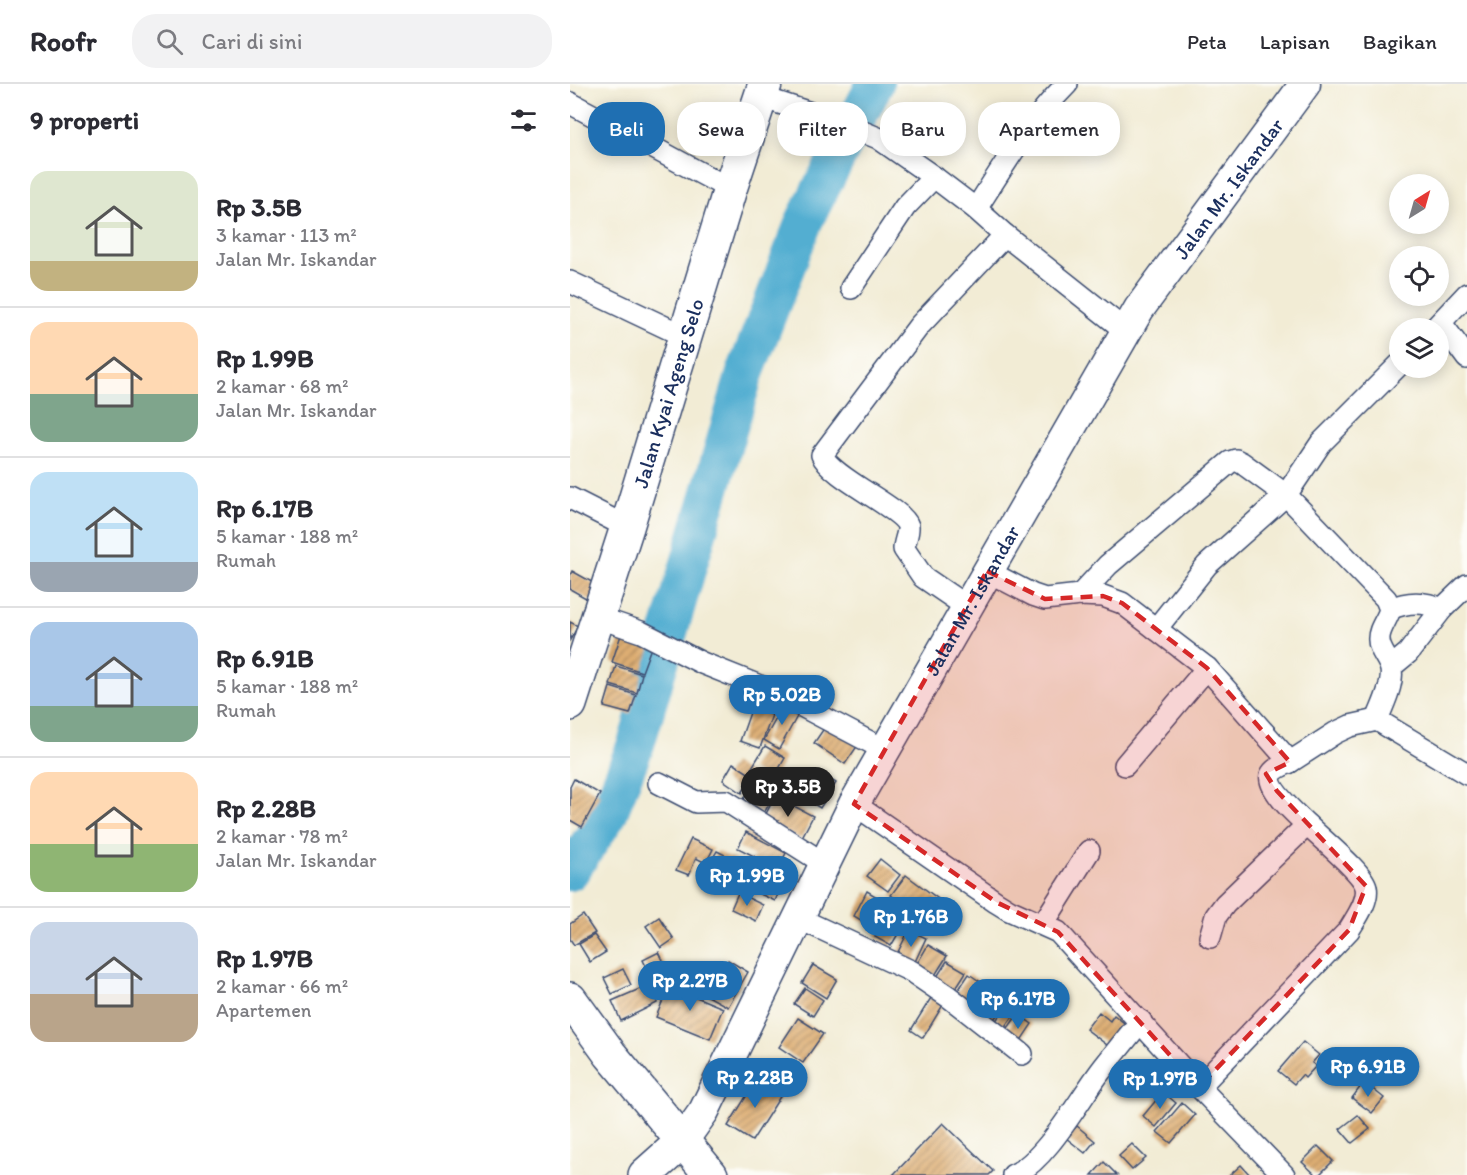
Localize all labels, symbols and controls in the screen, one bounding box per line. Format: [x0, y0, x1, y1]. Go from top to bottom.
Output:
search box [132, 14, 552, 68]
text: Roofr [30, 24, 96, 58]
icon: search [153, 25, 186, 58]
text: Cari di sini [201, 28, 302, 55]
text: Peta [1187, 29, 1227, 54]
text: Lapisan [1260, 29, 1330, 54]
text: Bagikan [1363, 29, 1437, 54]
chip: Beli [588, 102, 665, 156]
chip: Sewa [677, 102, 765, 156]
chip: Filter [777, 102, 868, 156]
chip: Baru [880, 102, 966, 156]
chip: Apartemen [978, 102, 1120, 156]
text: 9 properti [30, 104, 139, 136]
icon: filters [507, 104, 540, 137]
street label: Jalan Mr. Iskandar [1168, 113, 1288, 264]
north arrow [1389, 174, 1449, 234]
map controls [1389, 174, 1449, 378]
text: Rp 3.5B [216, 191, 302, 223]
icon: home [78, 195, 150, 267]
text: 3 kamar · 113 m² [216, 223, 357, 247]
button: locate [1389, 246, 1449, 306]
text: Jalan Mr. Iskandar [216, 247, 377, 271]
street label: Jalan Kyai Ageng Selo [627, 295, 708, 491]
button: layers [1389, 318, 1449, 378]
text: Rp 1.99B [216, 342, 314, 374]
icon: home [78, 346, 150, 418]
text: 2 kamar · 68 m² [216, 374, 349, 398]
text: Jalan Mr. Iskandar [216, 398, 377, 422]
text: Rp 6.17B [216, 492, 313, 524]
icon: home [78, 496, 150, 568]
street label: Jalan Mr. Iskandar [918, 521, 1024, 679]
text: 5 kamar · 188 m² [216, 524, 358, 548]
text: Rumah [216, 548, 276, 572]
text: Rp 6.91B [216, 642, 314, 674]
icon: home [78, 646, 150, 718]
text: 5 kamar · 188 m² [216, 674, 358, 698]
pin: Rp 5.02B [720, 675, 844, 726]
text: Rp 5.02B [743, 682, 821, 706]
text: Rumah [216, 698, 276, 722]
pin: Rp 3.5B [733, 767, 843, 818]
text: Rp 3.5B [755, 774, 821, 798]
text: Rp 2.28B [216, 792, 316, 824]
icon: home [78, 796, 150, 868]
text: 2 kamar · 78 m² [216, 824, 348, 848]
text: Jalan Mr. Iskandar [216, 848, 377, 872]
pin: Rp 1.99B [685, 856, 809, 907]
text: Rp 1.99B [709, 863, 785, 887]
pin: Rp 1.76B [849, 897, 973, 948]
text: Rp 1.76B [874, 904, 948, 928]
text: Rp 1.97B [216, 942, 313, 974]
icon: home [78, 946, 150, 1018]
pin: Rp 2.27B [628, 961, 752, 1012]
text: Rp 2.27B [652, 968, 728, 992]
text: 2 kamar · 66 m² [216, 974, 348, 998]
pin: Rp 6.17B [956, 979, 1080, 1030]
text: Rp 6.17B [981, 986, 1055, 1010]
text: Apartemen [216, 998, 311, 1022]
pin: Rp 6.91B [1306, 1047, 1430, 1098]
text: Rp 6.91B [1330, 1054, 1406, 1078]
pin: Rp 2.28B [693, 1058, 817, 1109]
pin: Rp 1.97B [1098, 1059, 1222, 1110]
text: Rp 2.28B [717, 1065, 794, 1089]
text: Rp 1.97B [1123, 1066, 1197, 1090]

